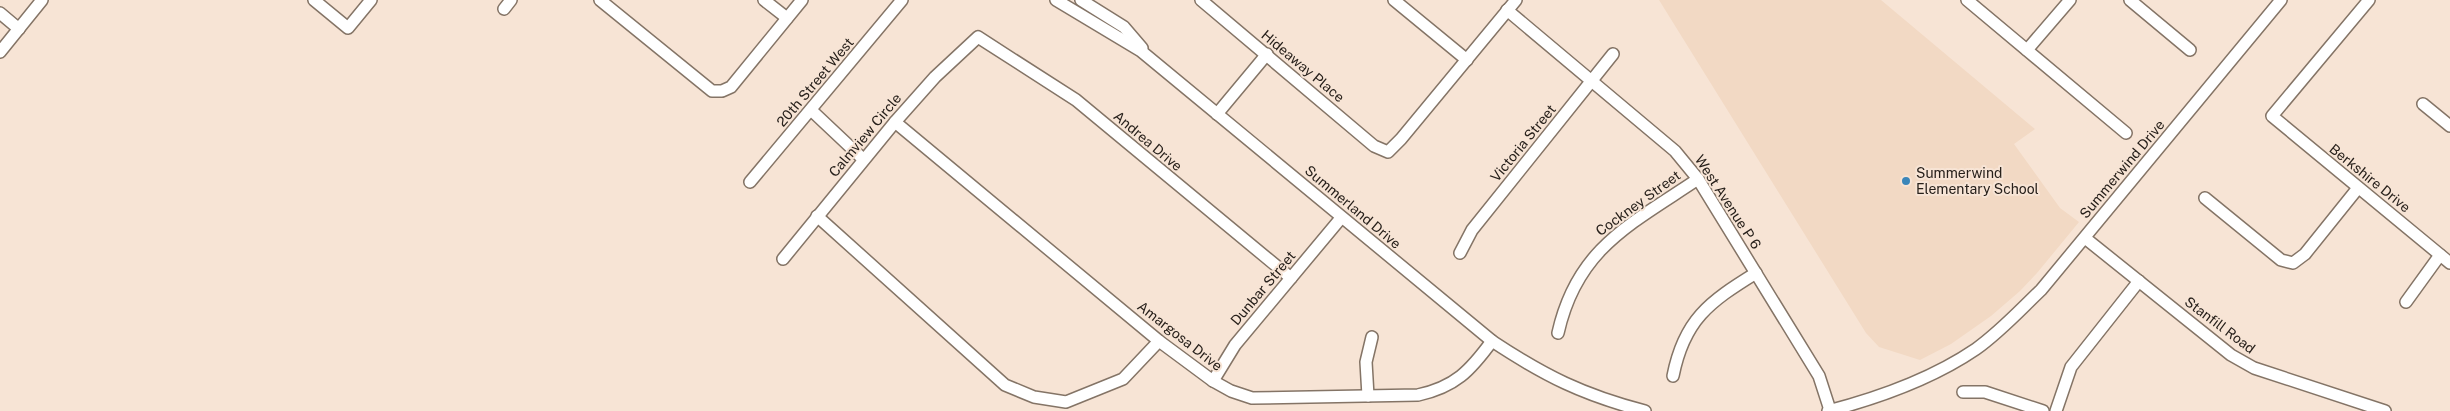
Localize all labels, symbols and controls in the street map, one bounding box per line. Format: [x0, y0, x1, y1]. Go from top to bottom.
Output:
street label: Hideaway Place [1258, 27, 1348, 105]
street label: 20th Street West [773, 34, 857, 130]
street label: Calmview Circle [825, 90, 905, 180]
street label: Victoria Street [1487, 101, 1559, 185]
street label: Andrea Drive [1111, 108, 1185, 174]
street label: Summerwind Drive [2076, 117, 2168, 221]
street label: Berkshire Drive [2326, 141, 2414, 216]
street label: West Avenue P 6 [1692, 152, 1764, 252]
street label: Summerland Drive [1302, 162, 1404, 252]
place label: Summerwind Elementary School [1916, 165, 2039, 197]
street label: Cockney Street [1593, 167, 1683, 239]
marker: Summerwind Elementary School [1900, 175, 1912, 187]
street label: Dunbar Street [1227, 248, 1299, 328]
street label: Stanfill Road [2182, 293, 2258, 357]
street label: Amargosa Drive [1134, 298, 1226, 374]

